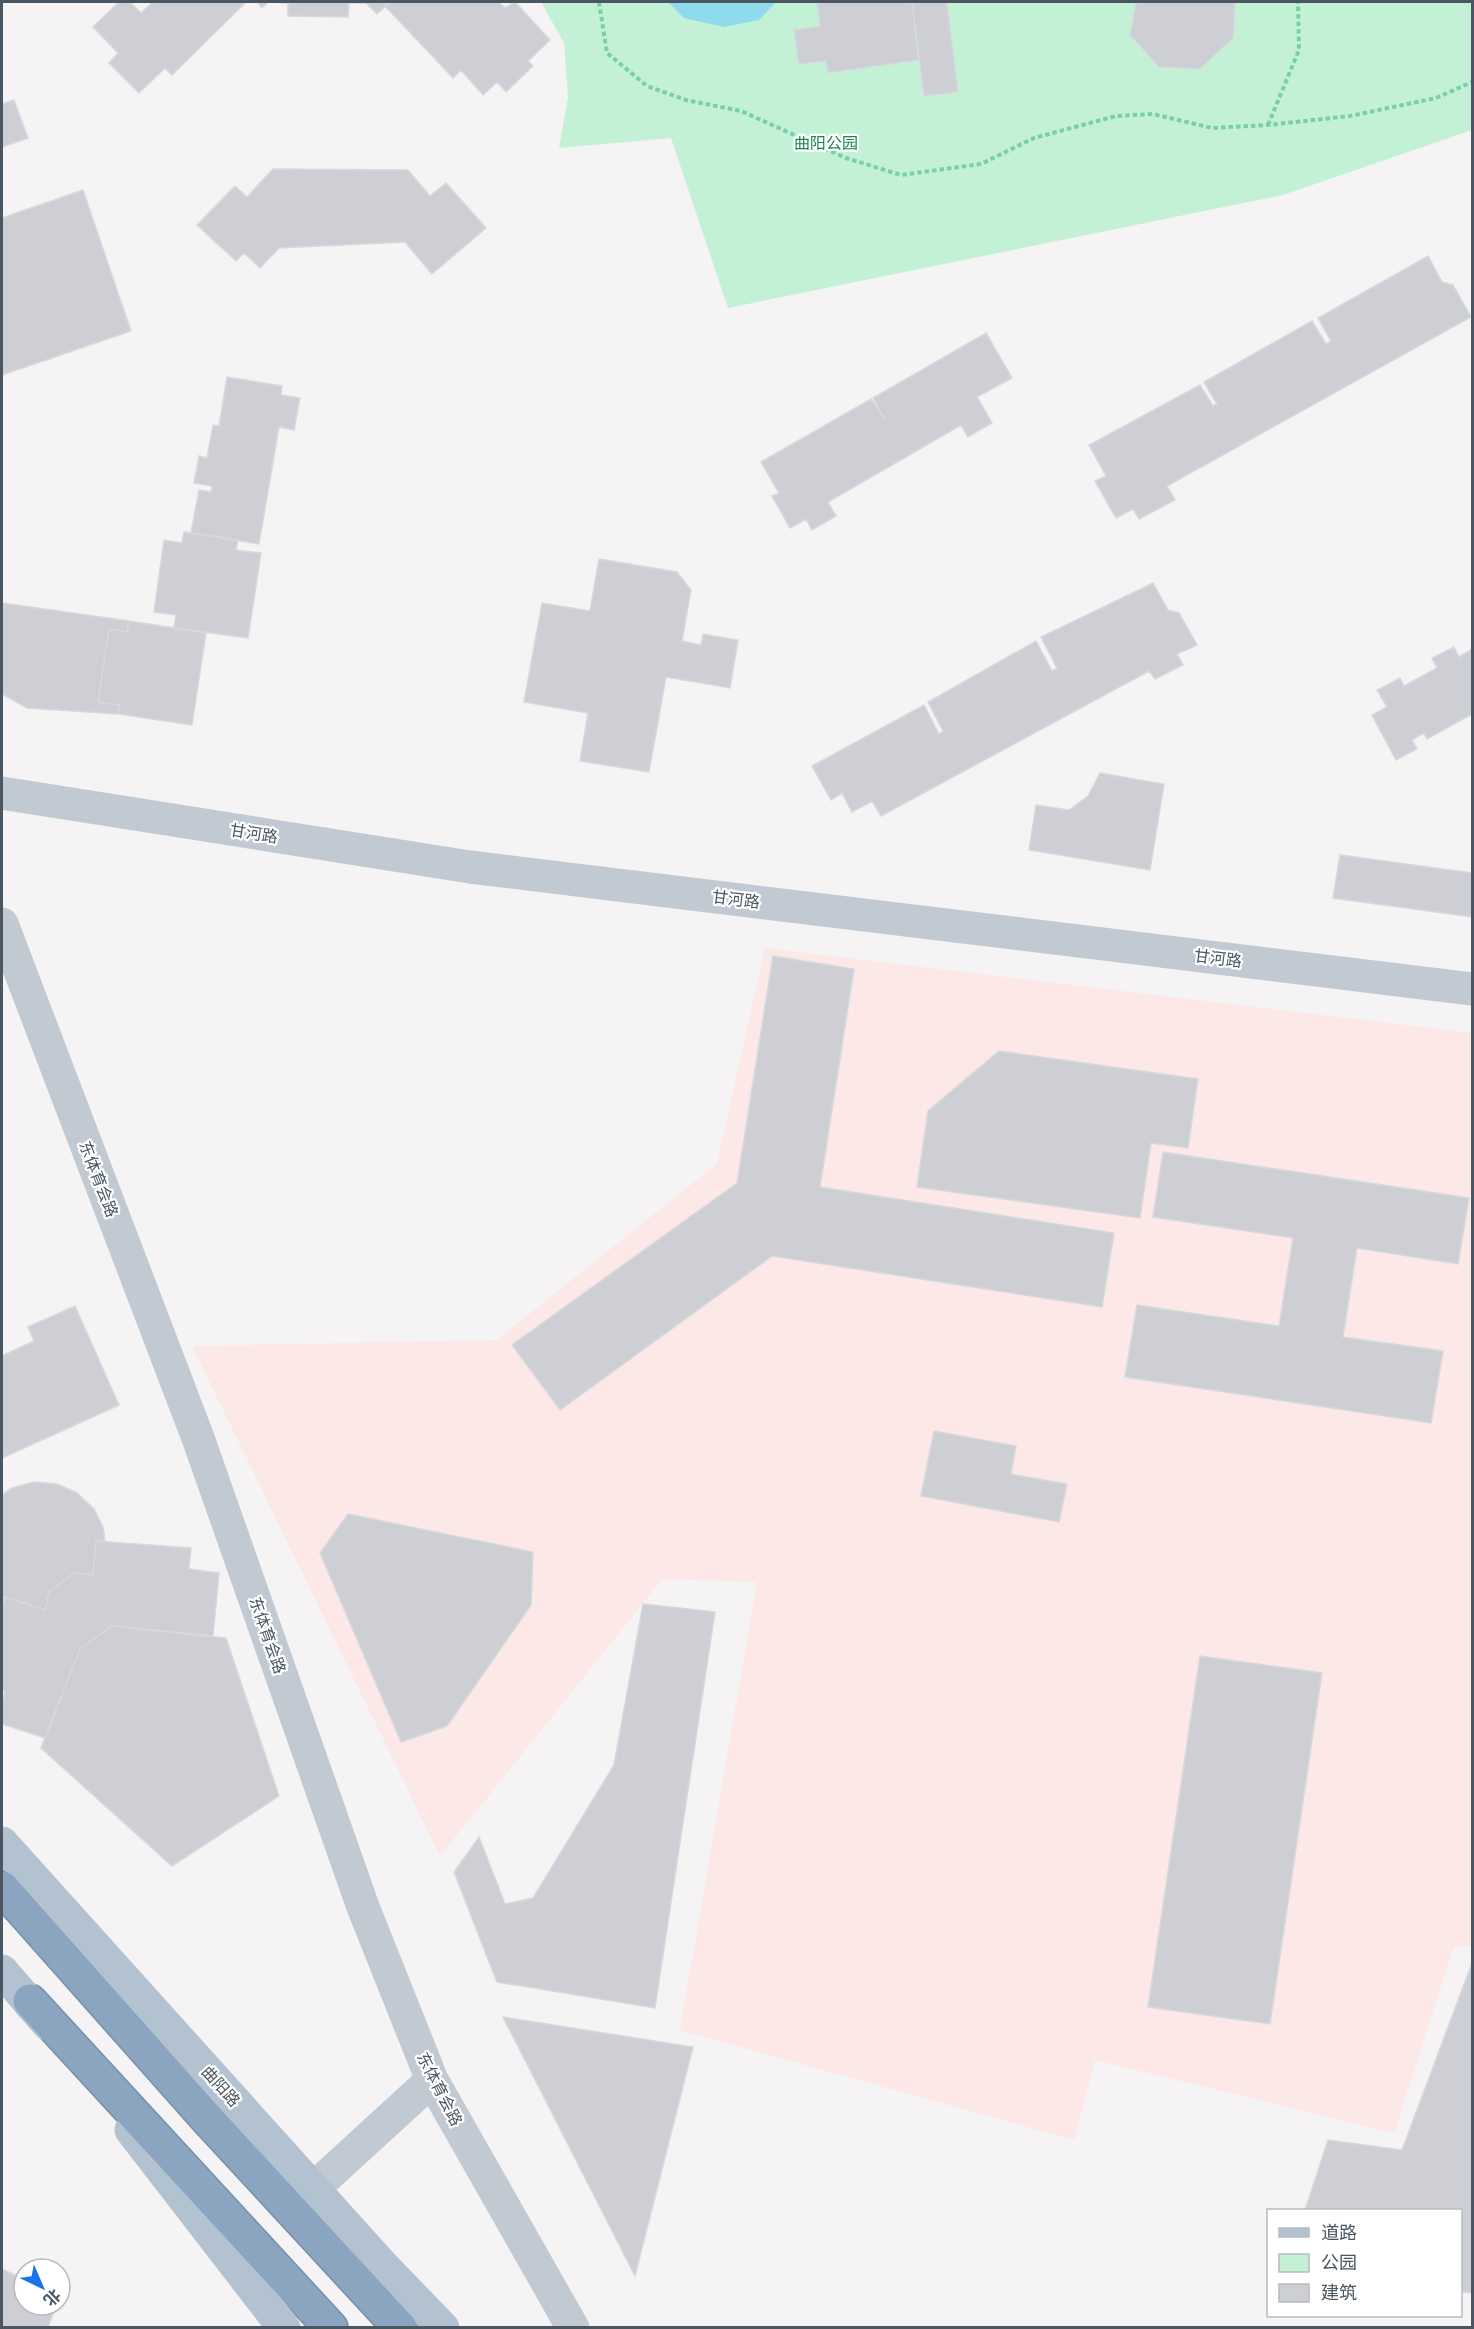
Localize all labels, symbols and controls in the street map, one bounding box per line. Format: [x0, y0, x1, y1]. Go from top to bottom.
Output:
park label: 曲阳公园 [794, 134, 858, 153]
street label: 甘河路 [229, 820, 279, 847]
street label: 甘河路 [711, 887, 761, 912]
street label: 甘河路 [1193, 946, 1243, 971]
street label: 东体育会路 [75, 1138, 122, 1220]
street label: 东体育会路 [246, 1594, 290, 1676]
street label: 东体育会路 [413, 2049, 466, 2129]
street label: 曲阳路 [198, 2062, 244, 2111]
legend [1267, 2209, 1462, 2317]
text: 道路 [1321, 2222, 1357, 2244]
text: 公园 [1321, 2252, 1357, 2274]
north arrow [12, 2257, 72, 2317]
text: 建筑 [1321, 2282, 1357, 2304]
text: 北 [40, 2285, 64, 2310]

